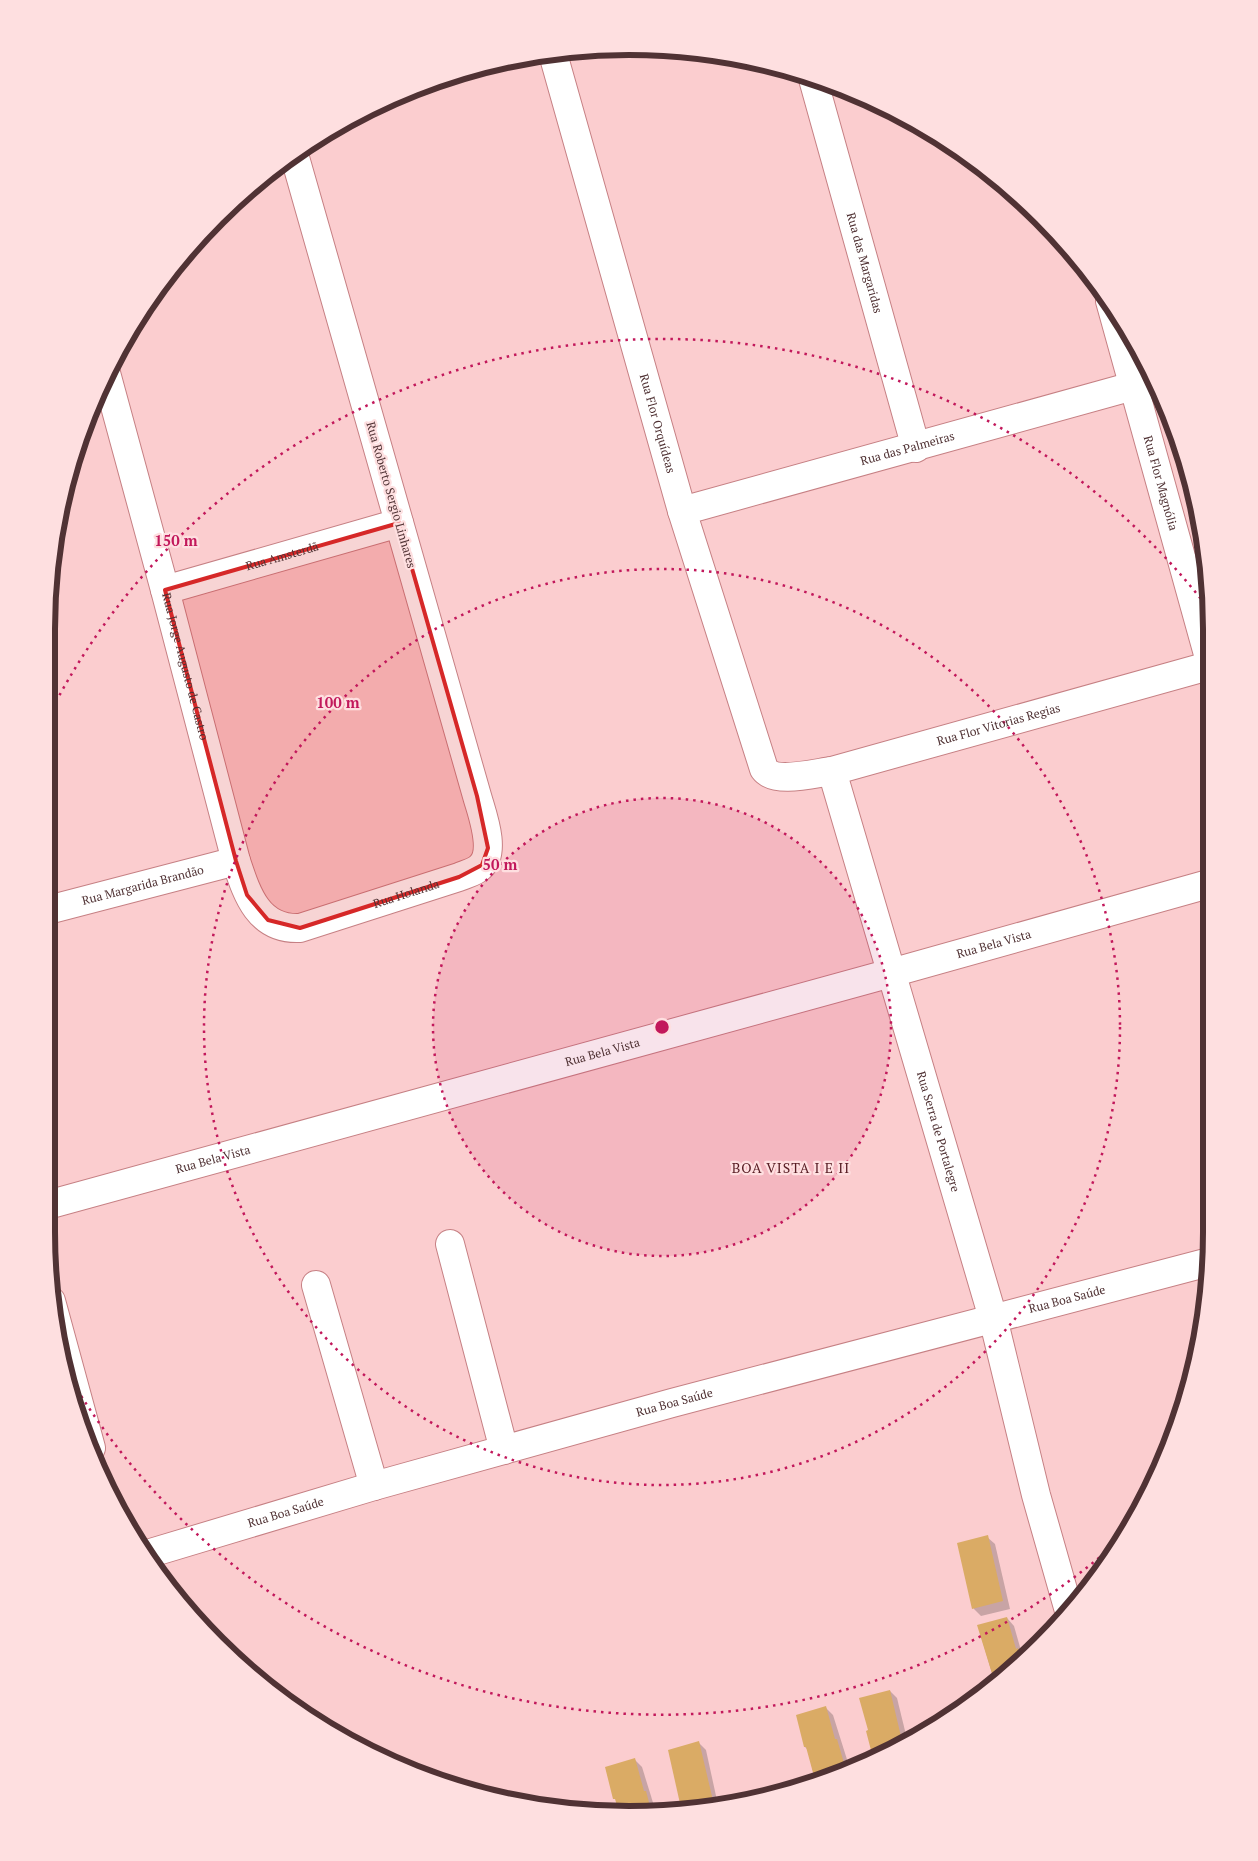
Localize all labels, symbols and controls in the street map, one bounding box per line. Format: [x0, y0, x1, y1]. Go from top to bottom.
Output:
street label: Rua das Margaridas [844, 211, 886, 315]
street label: Rua Flor Orquídeas [637, 372, 679, 475]
street label: Rua Roberto Sergio Linhares [363, 420, 420, 570]
street label: Rua das Palmeiras [859, 428, 956, 468]
street label: Rua Flor Magnólia [1141, 434, 1181, 532]
text: 150 m [154, 530, 198, 550]
street label: Rua Amsterdã [244, 538, 320, 573]
street label: Rua Jorge Augusto de Castro [159, 591, 212, 742]
text: 100 m [316, 692, 360, 712]
street label: Rua Flor Vitorias Regias [935, 700, 1062, 748]
text: 50 m [483, 854, 518, 874]
street label: Rua Margarida Brandão [80, 862, 206, 908]
street label: Rua Holanda [371, 876, 441, 911]
street label: Rua Bela Vista [955, 926, 1033, 961]
centre of rings [653, 1018, 671, 1036]
street label: Rua Bela Vista [563, 1034, 641, 1069]
street label: Rua Serra de Portalegre [914, 1069, 963, 1194]
street label: Rua Bela Vista [174, 1142, 252, 1176]
district label: BOA VISTA I E II [732, 1158, 850, 1177]
street label: Rua Boa Saúde [1027, 1282, 1107, 1316]
street label: Rua Boa Saúde [634, 1385, 714, 1420]
street label: Rua Boa Saúde [246, 1494, 325, 1530]

